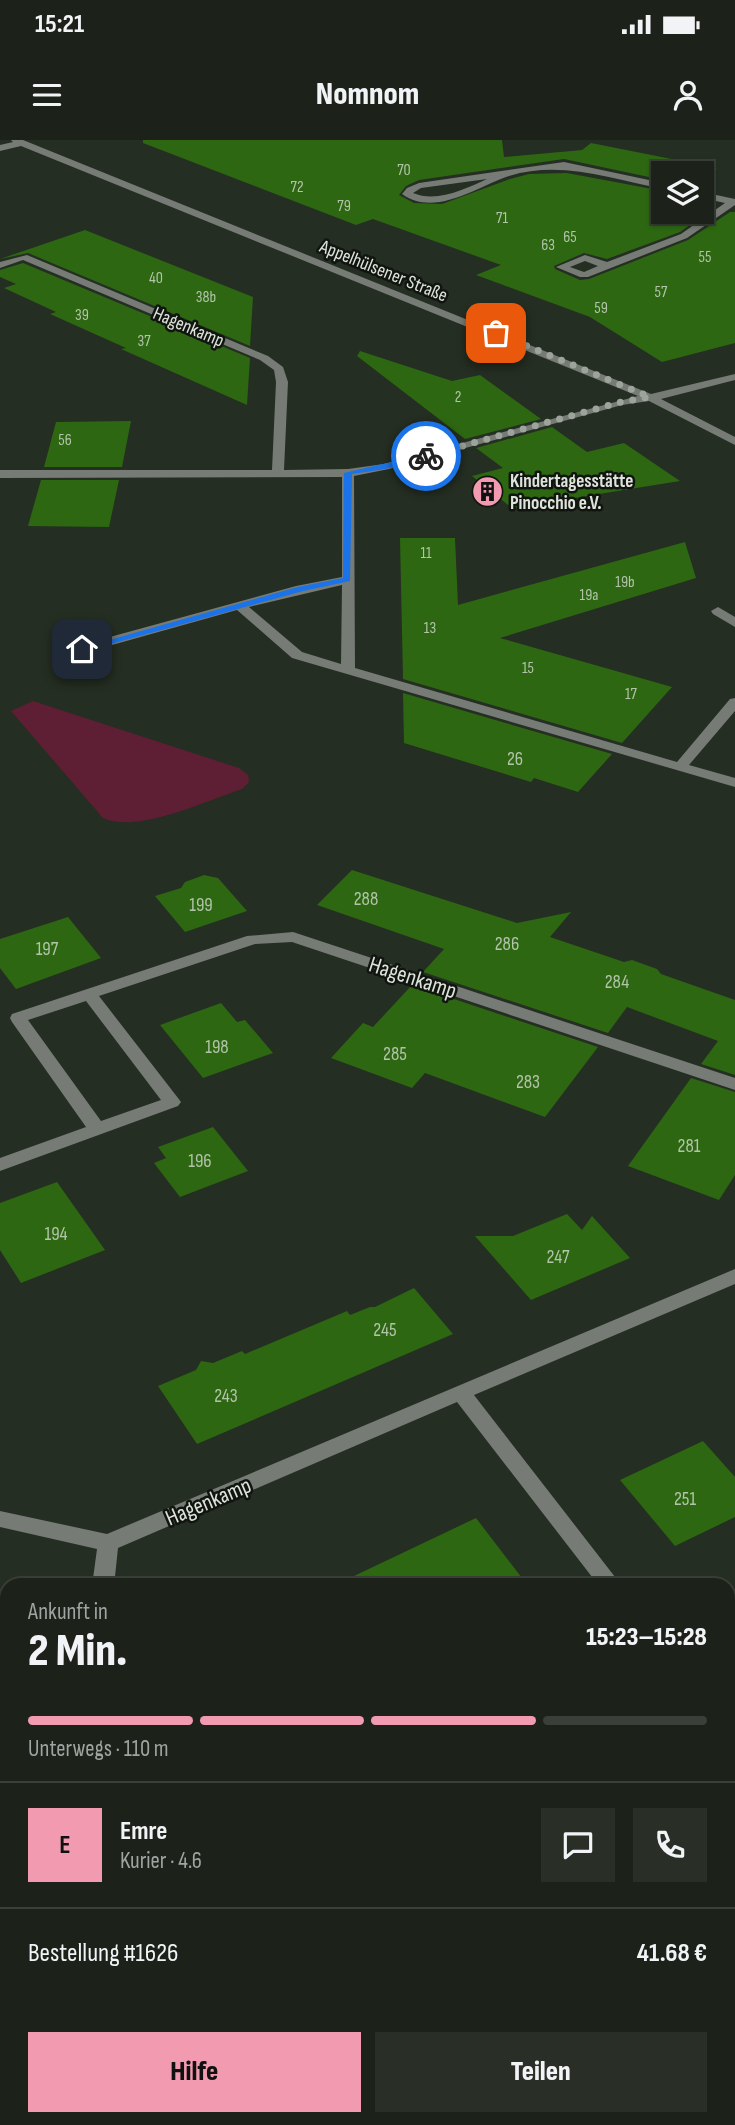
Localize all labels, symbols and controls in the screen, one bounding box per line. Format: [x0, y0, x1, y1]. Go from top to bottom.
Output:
text: 15:21 [35, 9, 84, 40]
text: Nomnom [316, 75, 419, 114]
icon: menu [28, 76, 66, 114]
icon: person [669, 76, 707, 114]
house number: 70 [397, 161, 411, 180]
map controls [651, 161, 714, 224]
button: layers [651, 161, 714, 224]
house number: 72 [291, 178, 303, 197]
house number: 79 [337, 197, 351, 216]
house number: 71 [496, 209, 508, 228]
house number: 65 [563, 228, 577, 247]
street label: Appelhülsener Straße [315, 235, 451, 307]
house number: 63 [541, 236, 555, 255]
house number: 55 [699, 248, 711, 267]
house number: 40 [149, 269, 163, 288]
house number: 57 [655, 283, 668, 302]
house number: 38b [196, 288, 216, 307]
house number: 59 [594, 299, 608, 318]
street label: Hagenkamp [149, 302, 227, 353]
pin [466, 303, 526, 363]
house number: 39 [75, 306, 89, 325]
icon: bag [477, 314, 515, 352]
house number: 37 [137, 332, 151, 351]
house number: 2 [455, 388, 461, 407]
courier [391, 421, 461, 491]
house number: 56 [58, 431, 72, 450]
icon: bike [407, 437, 445, 475]
place label: Kindertagesstätte Pinocchio e.V. [510, 470, 633, 515]
building icon: Kindertagesstätte Pinocchio e.V. [470, 474, 504, 508]
house number: 11 [420, 544, 432, 563]
house number: 19b [615, 573, 635, 592]
house number: 19a [580, 586, 598, 605]
pin [52, 619, 112, 679]
house number: 13 [424, 619, 436, 638]
icon: home [63, 630, 101, 668]
house number: 15 [522, 659, 534, 678]
house number: 17 [625, 685, 638, 704]
house number: 26 [507, 748, 523, 771]
house number: 288 [354, 888, 378, 911]
house number: 199 [189, 894, 213, 917]
house number: 286 [495, 933, 519, 956]
house number: 197 [36, 938, 59, 961]
street label: Hagenkamp [365, 951, 460, 1005]
house number: 284 [605, 971, 629, 994]
house number: 198 [205, 1036, 229, 1059]
house number: 285 [383, 1043, 407, 1066]
house number: 283 [516, 1071, 540, 1094]
house number: 281 [678, 1135, 701, 1158]
house number: 196 [188, 1150, 212, 1173]
house number: 194 [44, 1223, 68, 1246]
house number: 247 [546, 1246, 570, 1269]
house number: 245 [373, 1319, 397, 1342]
house number: 243 [214, 1385, 238, 1408]
street label: Hagenkamp [161, 1471, 256, 1533]
house number: 251 [674, 1488, 696, 1511]
text: Ankunft in [28, 1598, 108, 1626]
text: 15:23–15:28 [586, 1622, 707, 1653]
text: 2 Min. [28, 1624, 127, 1679]
text: Unterwegs · 110 m [28, 1735, 169, 1763]
button: chat [541, 1808, 615, 1882]
button: phone [633, 1808, 707, 1882]
text: Emre [120, 1816, 167, 1847]
text: E [59, 1830, 71, 1861]
text: Kurier · 4.6 [120, 1847, 202, 1875]
text: Bestellung #1626 [28, 1938, 178, 1969]
text: 41.68 € [637, 1938, 707, 1969]
button: Hilfe [28, 2032, 361, 2112]
button: Teilen [375, 2032, 707, 2112]

